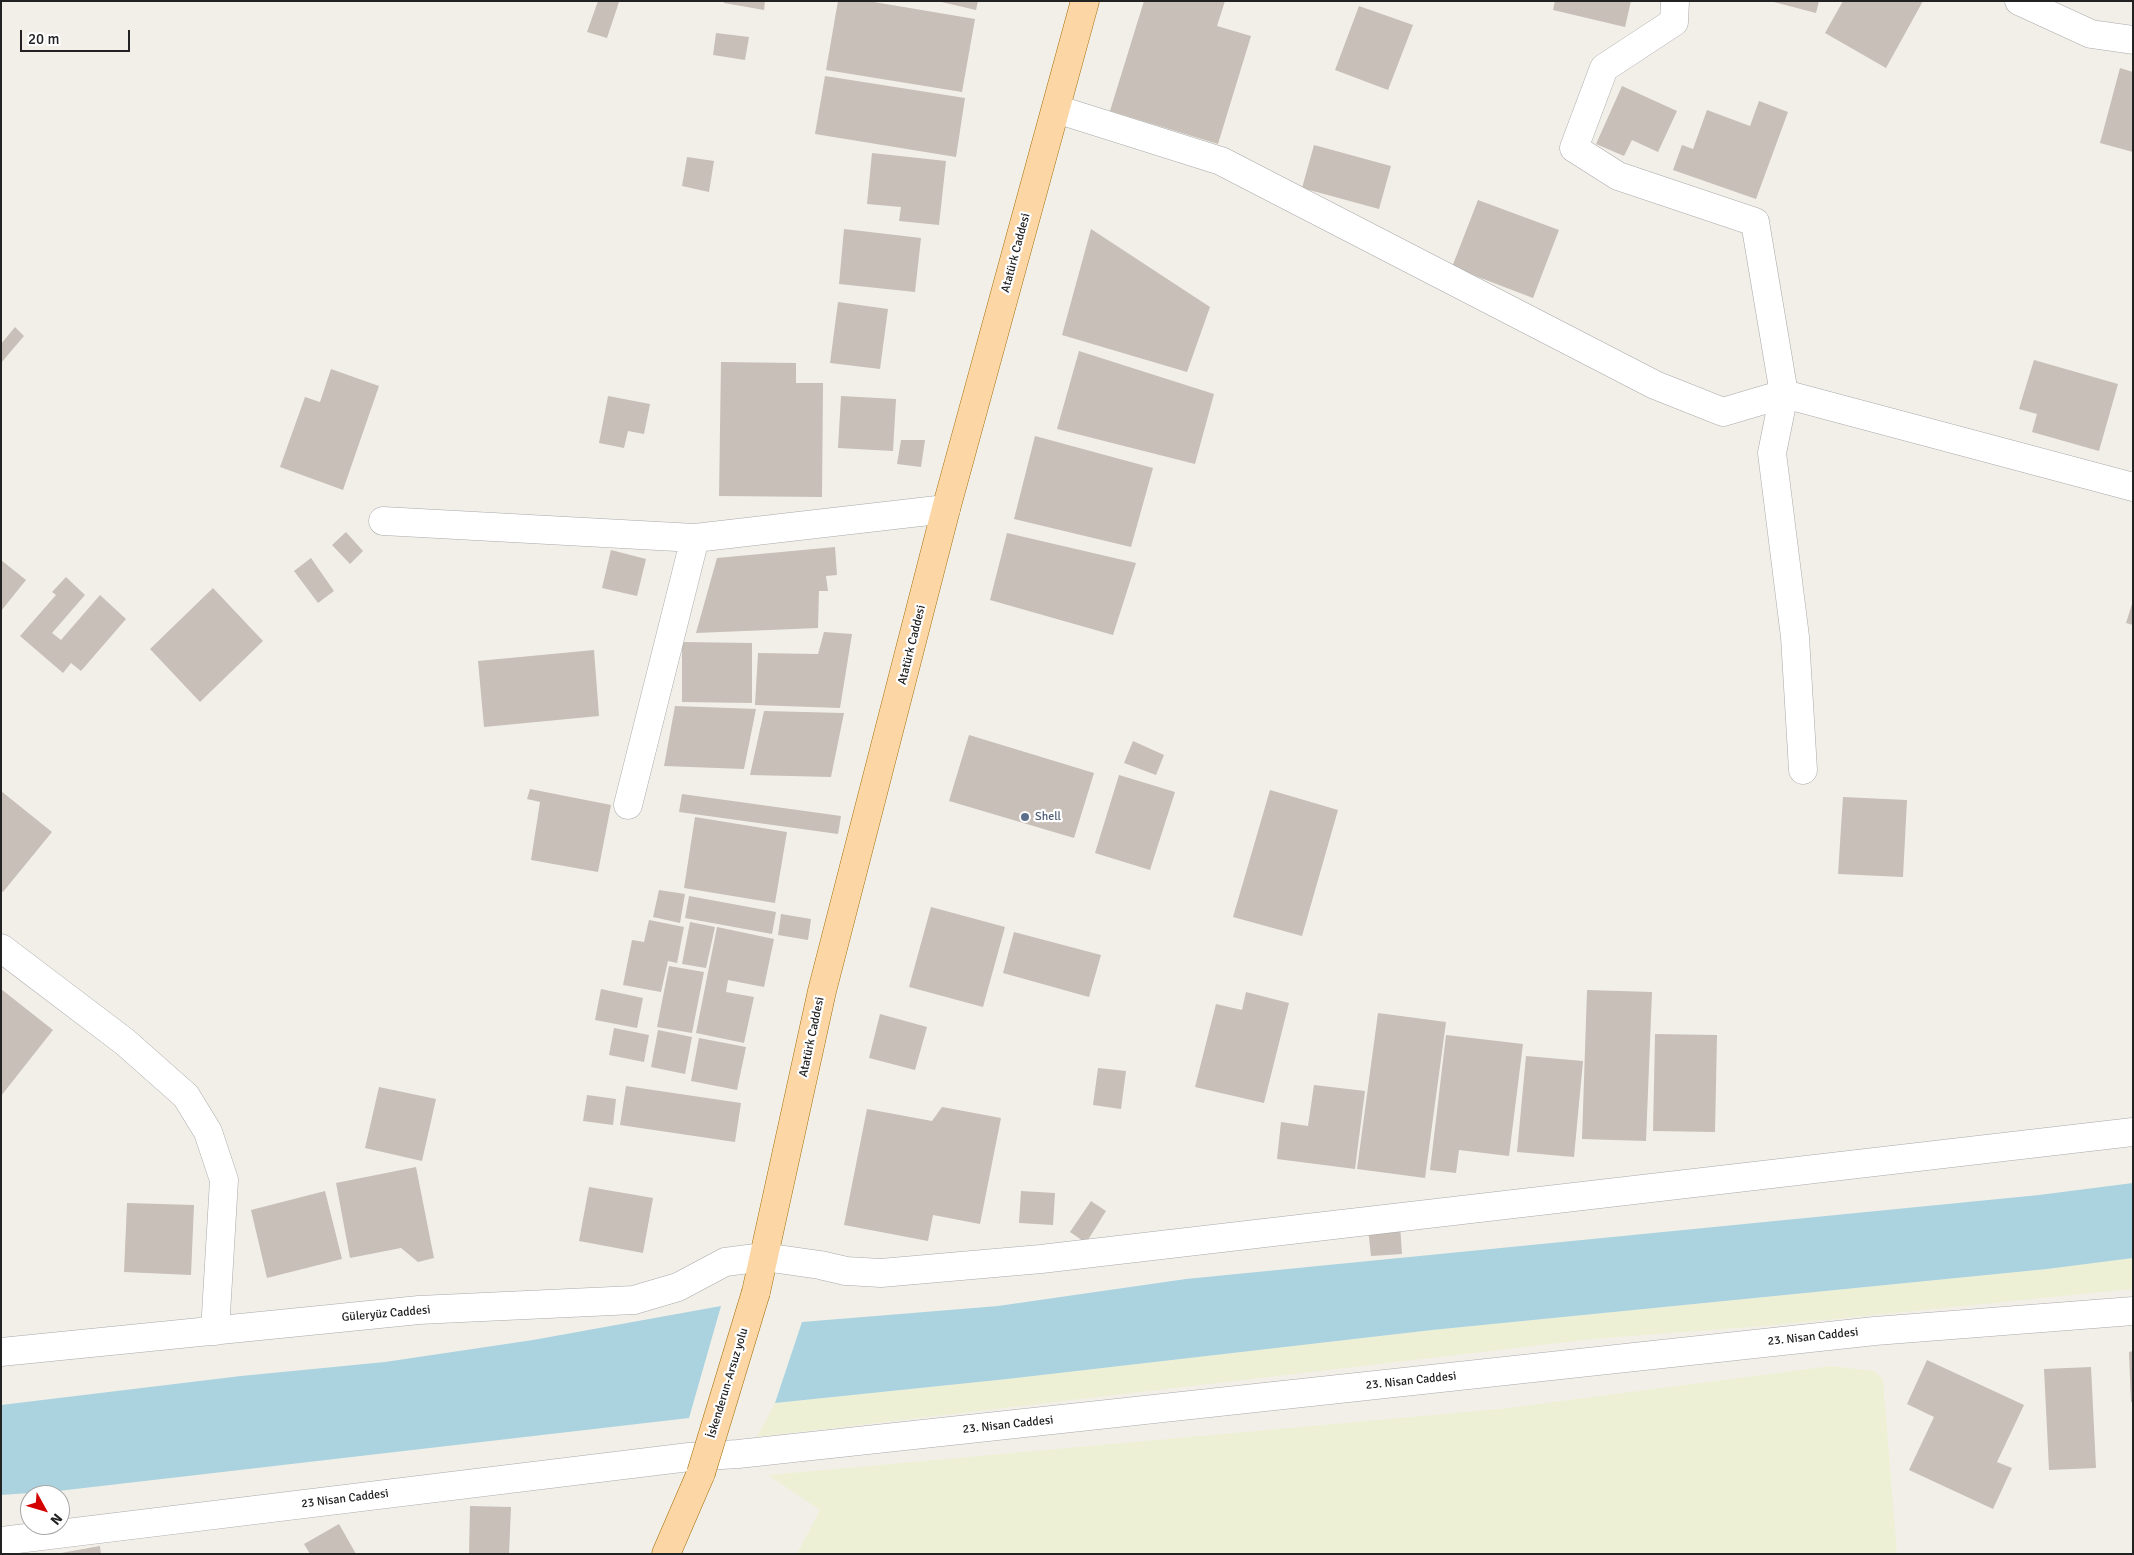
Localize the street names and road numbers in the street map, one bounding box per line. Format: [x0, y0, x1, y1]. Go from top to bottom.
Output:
street label: Atatürk Caddesi [998, 212, 1034, 294]
street label: Atatürk Caddesi [895, 604, 929, 686]
street label: Atatürk Caddesi [796, 996, 828, 1078]
street label: Güleryüz Caddesi [341, 1303, 431, 1325]
street label: 23. Nisan Caddesi [1767, 1325, 1859, 1349]
street label: İskenderun-Arsuz yolu [704, 1326, 752, 1440]
street label: 23. Nisan Caddesi [1365, 1369, 1457, 1393]
street label: 23. Nisan Caddesi [962, 1413, 1054, 1437]
street label: 23 Nisan Caddesi [300, 1486, 390, 1512]

